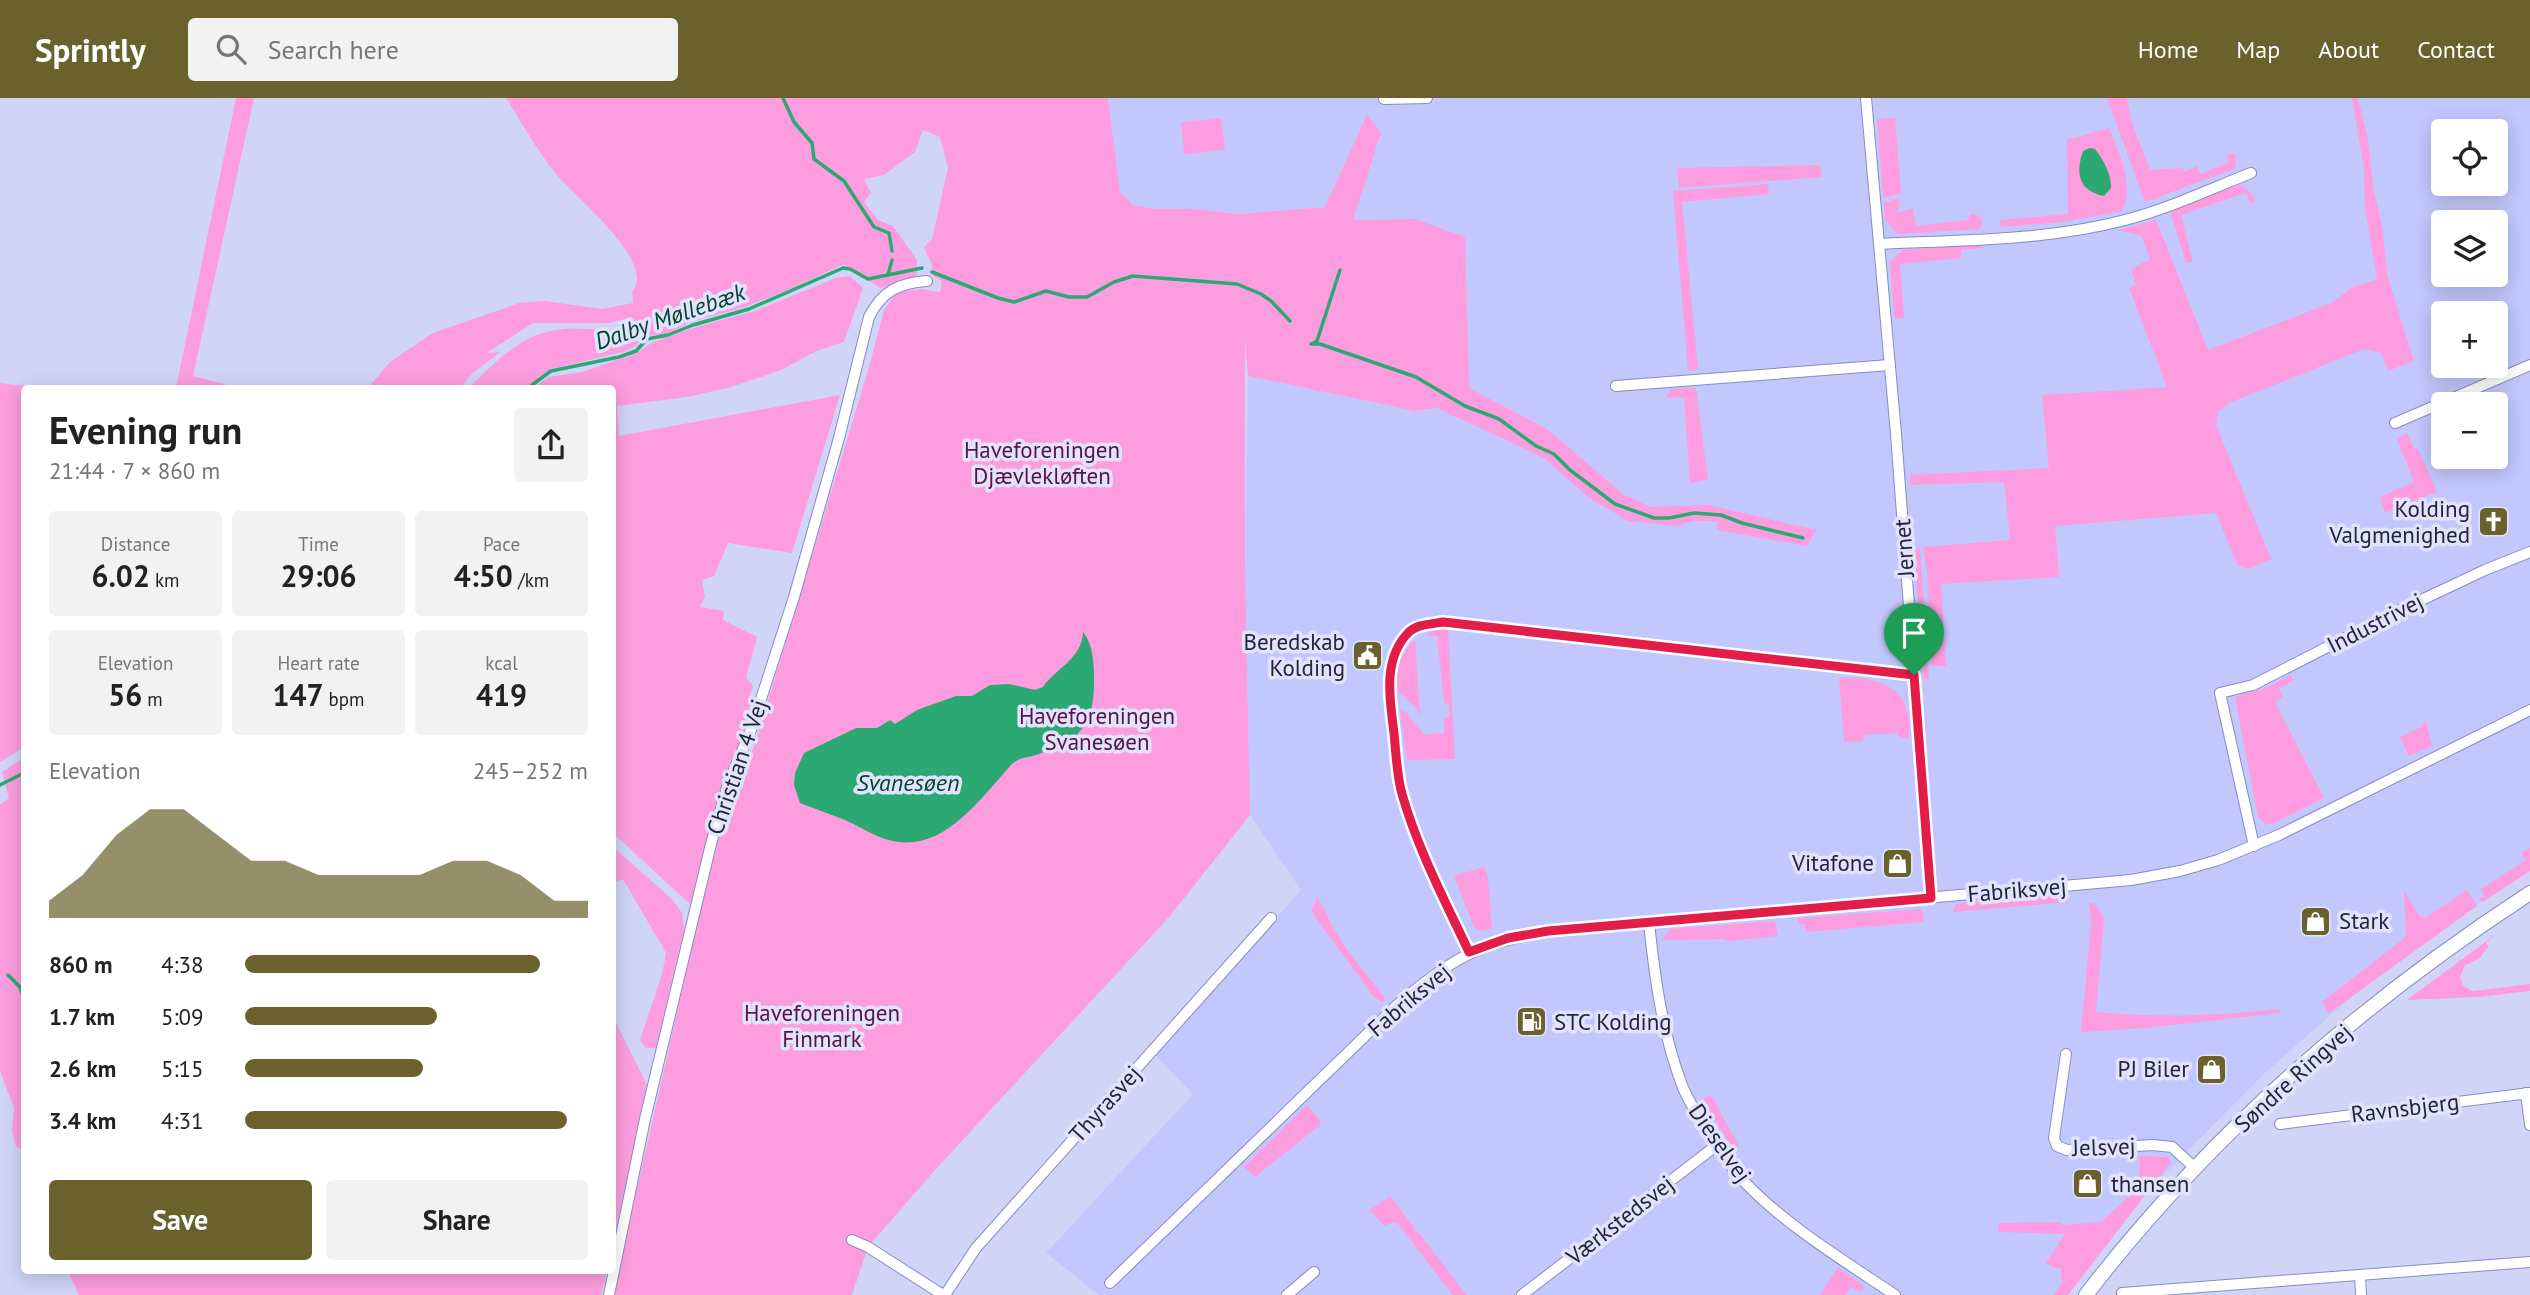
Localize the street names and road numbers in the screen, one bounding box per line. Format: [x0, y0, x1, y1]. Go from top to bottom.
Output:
street label: Jernet [1887, 518, 1920, 579]
street label: Industrivej [2322, 586, 2428, 659]
street label: Christian 4 Vej [700, 695, 773, 838]
street label: Fabriksvej [1966, 871, 2068, 908]
street label: Fabriksvej [1361, 957, 1456, 1043]
street label: Søndre Ringvej [2228, 1017, 2358, 1138]
street label: Thyrasvej [1063, 1059, 1147, 1148]
street label: Ravnsbjerg [2349, 1086, 2461, 1129]
street label: Dieselvej [1683, 1098, 1758, 1188]
street label: Jelsvej [2071, 1131, 2136, 1162]
street label: Værkstedsvej [1559, 1169, 1679, 1271]

